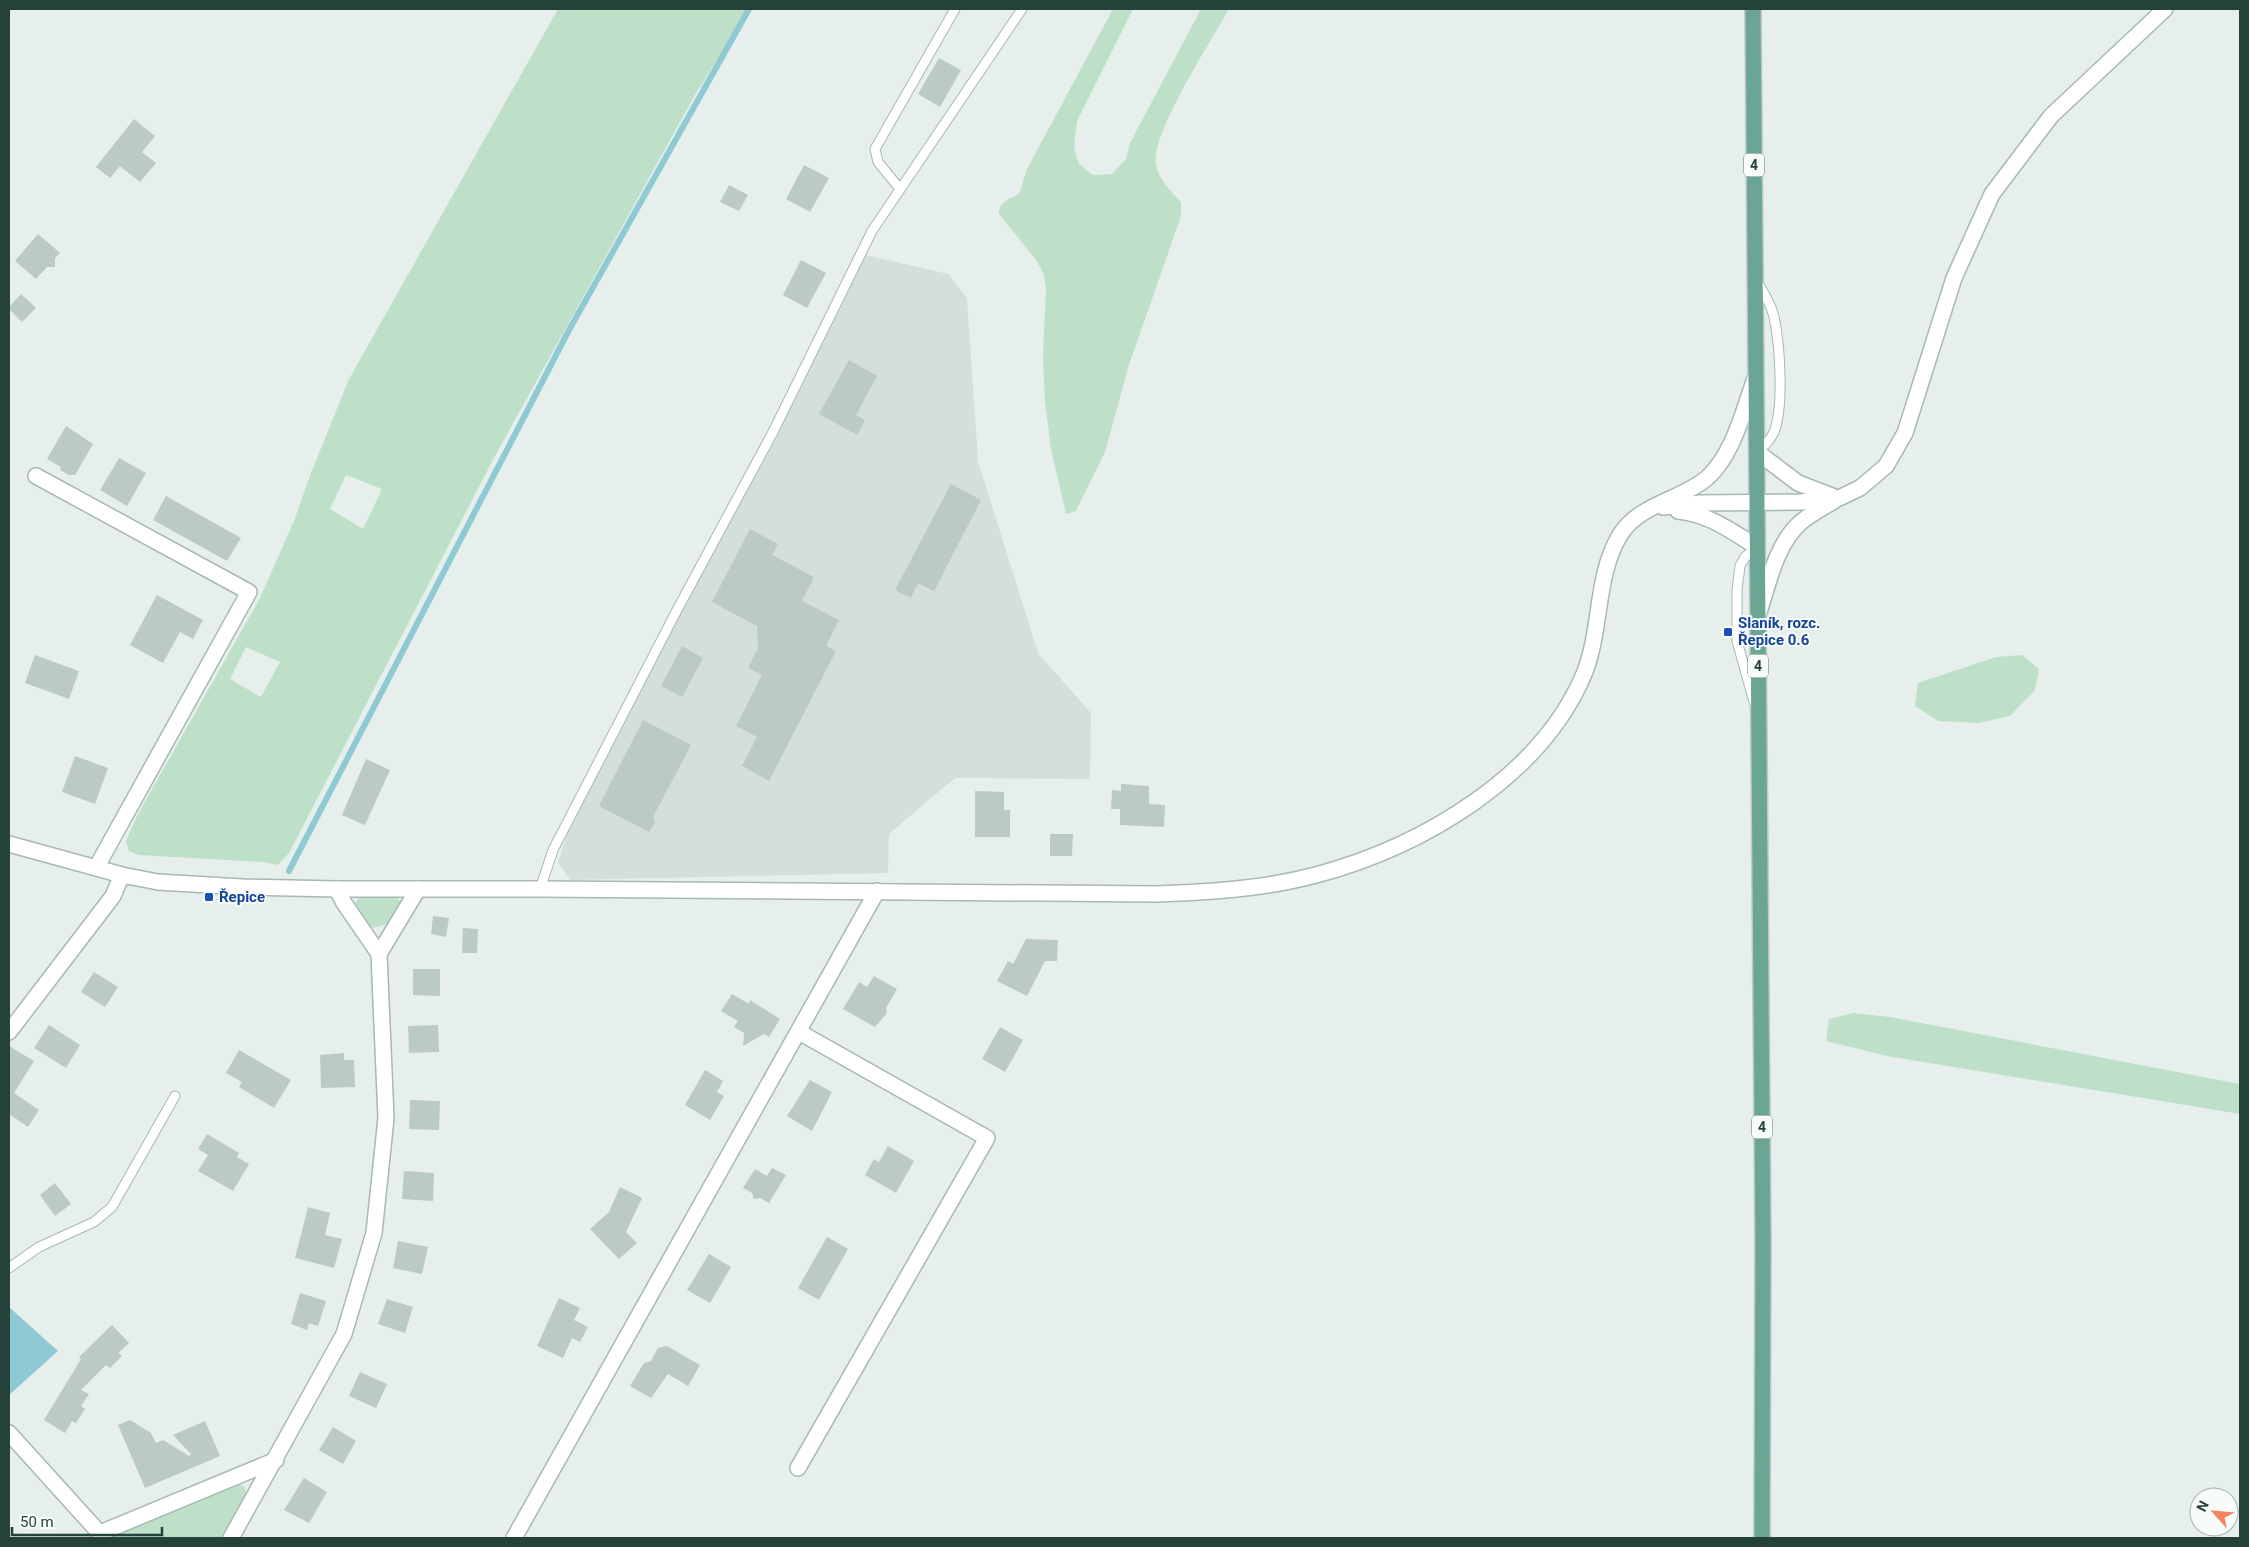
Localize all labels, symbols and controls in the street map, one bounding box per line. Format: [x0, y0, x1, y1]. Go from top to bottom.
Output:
road number: 4 [1744, 154, 1764, 176]
place label: Slaník, rozc. Řepice 0.6 [1738, 614, 1820, 649]
marker: Slaník, rozc. Řepice 0.6 [1722, 626, 1734, 638]
road number: 4 [1748, 654, 1768, 678]
place label: Řepice [219, 888, 265, 906]
marker: Řepice [203, 891, 215, 903]
road number: 4 [1752, 1116, 1772, 1138]
north arrow [2189, 1487, 2239, 1537]
text: N [2193, 1498, 2212, 1514]
scale bar [12, 1504, 162, 1536]
text: 50 m [20, 1513, 54, 1531]

